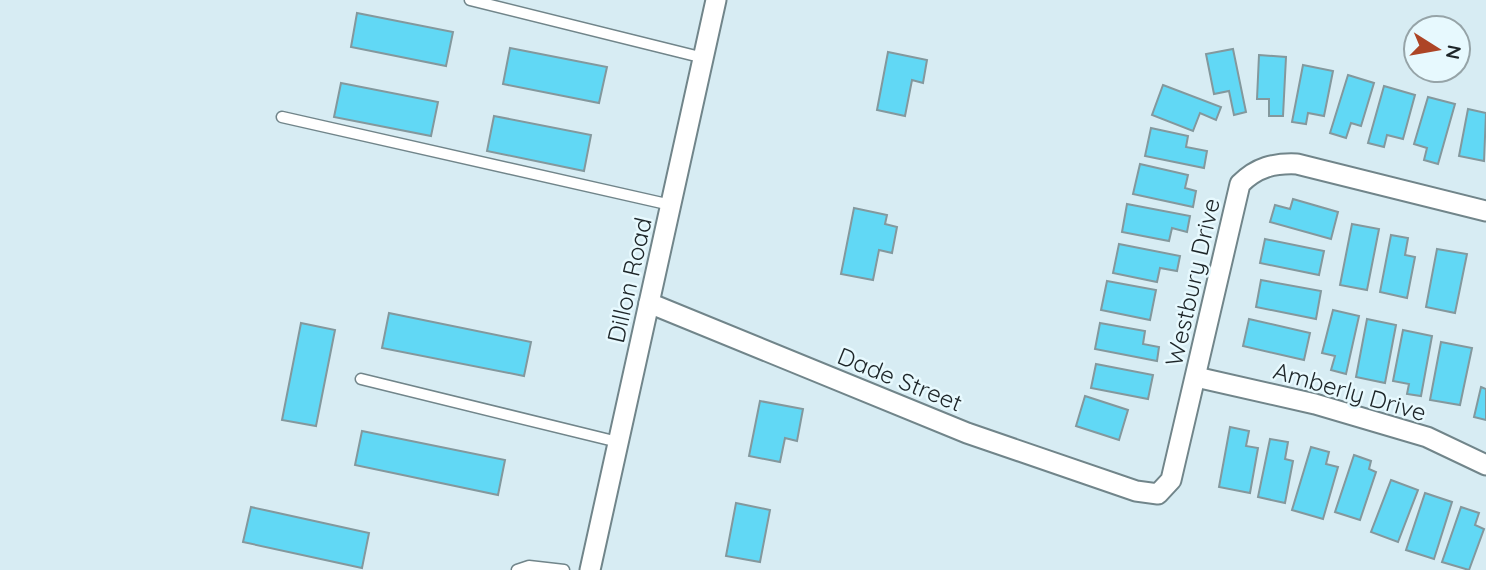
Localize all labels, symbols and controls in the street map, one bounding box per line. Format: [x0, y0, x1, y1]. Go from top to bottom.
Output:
north arrow [1402, 14, 1472, 84]
text: N [1441, 43, 1467, 61]
street label: Westbury Drive [1158, 195, 1226, 369]
street label: Dillon Road [600, 214, 658, 346]
street label: Dade Street [833, 340, 967, 418]
street label: Amberly Drive [1270, 355, 1430, 427]

